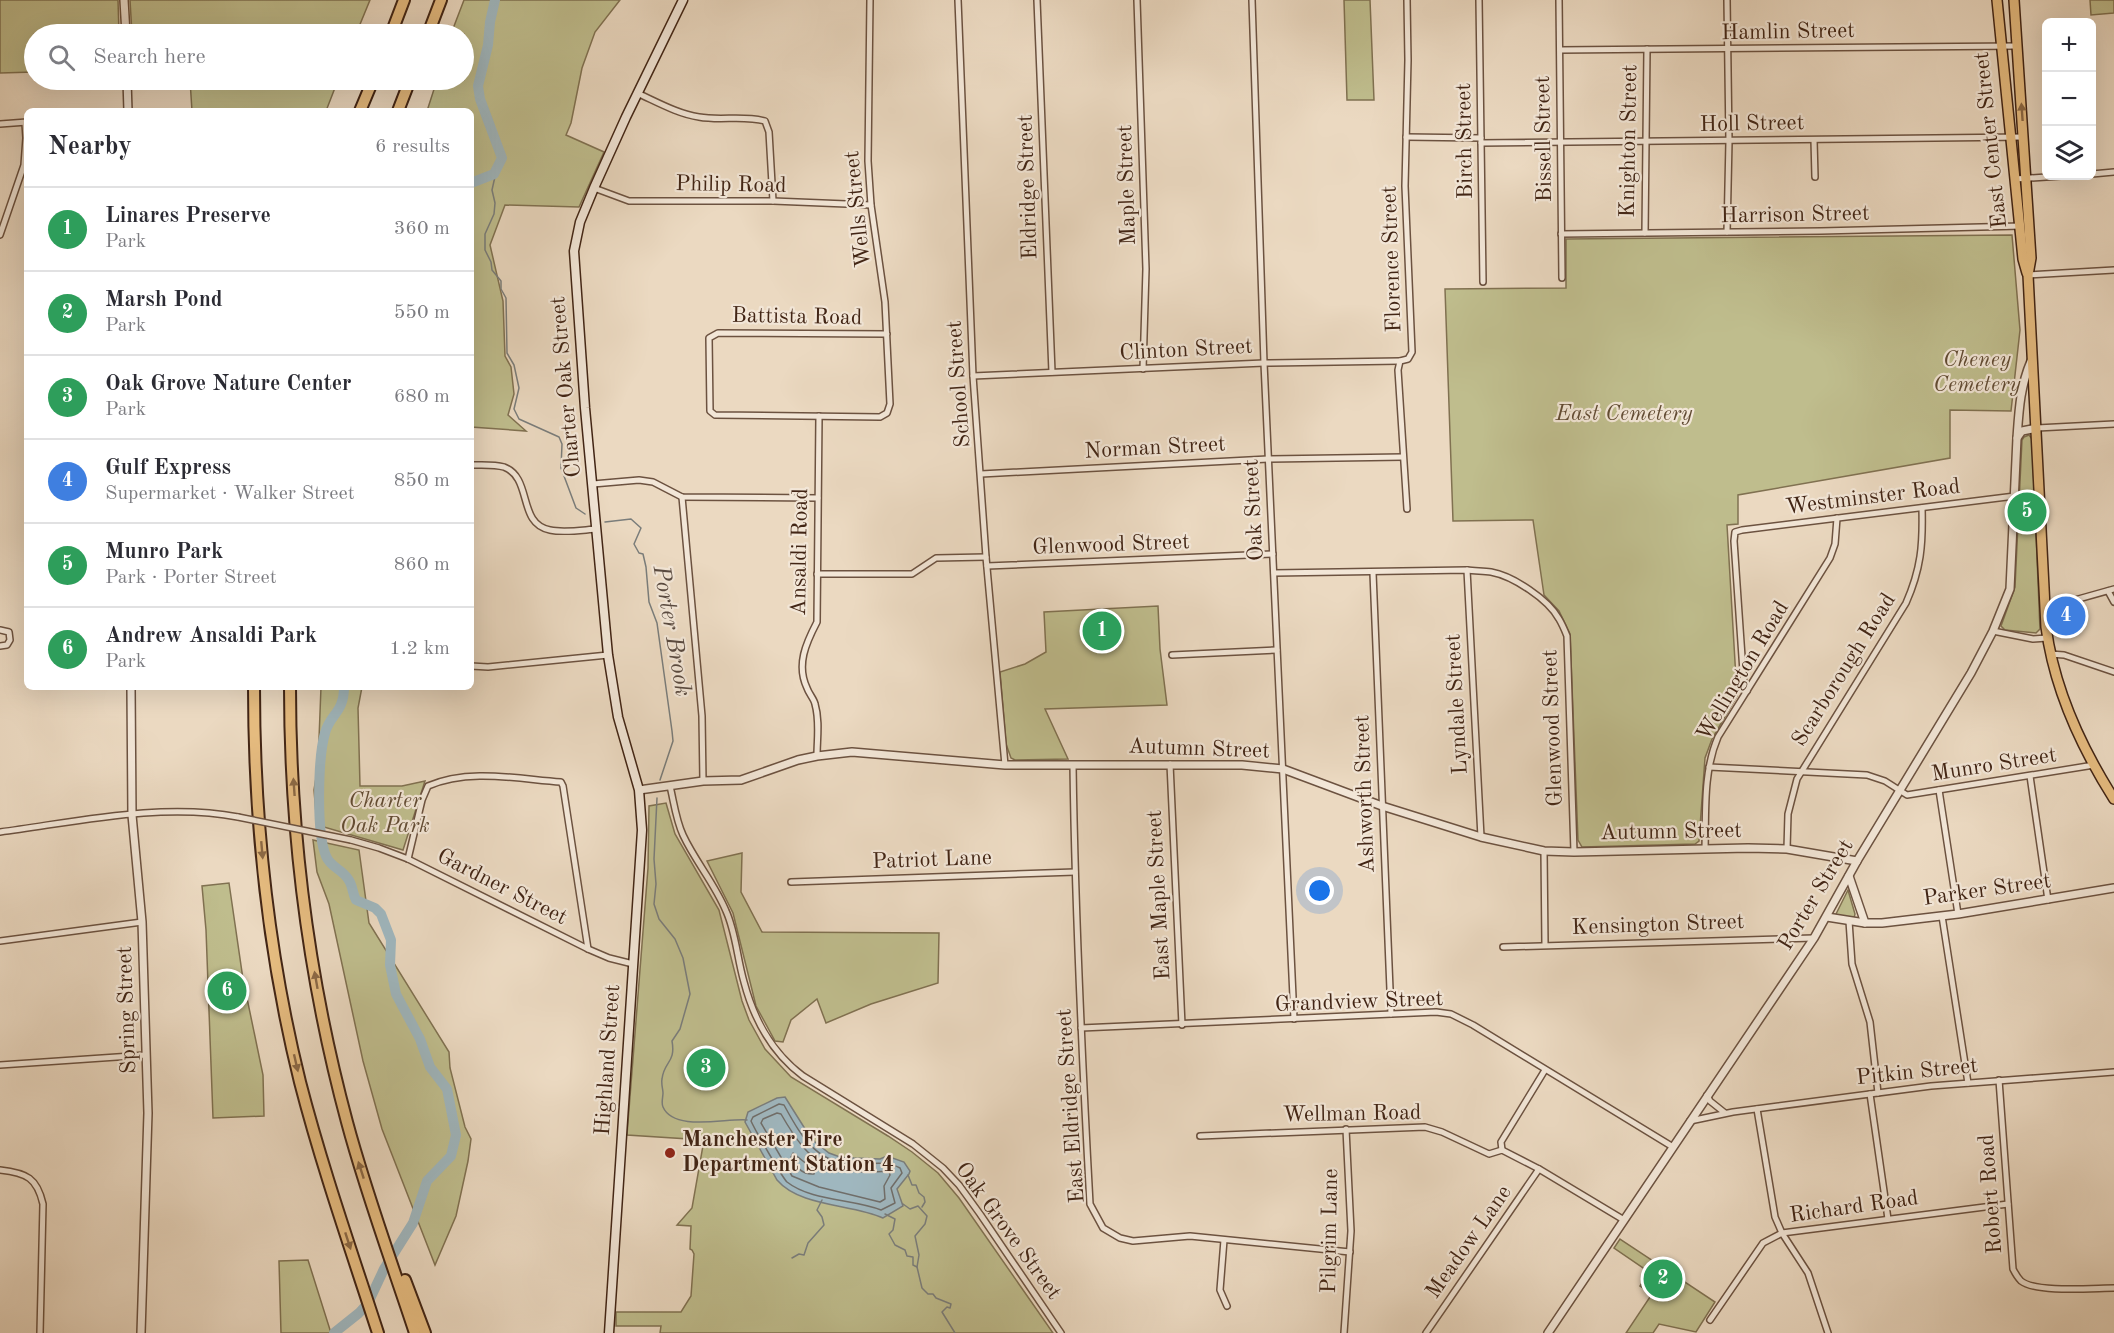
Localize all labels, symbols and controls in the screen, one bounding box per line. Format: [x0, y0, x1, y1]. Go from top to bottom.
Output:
map controls [2042, 18, 2096, 180]
button: + [2042, 18, 2096, 72]
street label: Hamlin Street [1721, 20, 1855, 44]
search box [24, 24, 474, 90]
icon: search [45, 41, 78, 74]
text: Search here [93, 46, 206, 68]
street label: East Center Street [1971, 51, 2011, 229]
street label: Knighton Street [1617, 64, 1641, 218]
button: − [2042, 72, 2096, 126]
street label: Bissell Street [1532, 75, 1556, 203]
street label: Birch Street [1453, 83, 1477, 199]
one-way arrow [2017, 102, 2027, 121]
street label: Holl Street [1700, 112, 1804, 136]
street label: Eldridge Street [1014, 114, 1042, 260]
street label: Maple Street [1114, 124, 1140, 246]
button: layers [2042, 126, 2096, 180]
text: Nearby [48, 134, 132, 160]
text: 6 results [375, 137, 450, 157]
street label: Wells Street [841, 149, 875, 269]
street label: Philip Road [675, 173, 787, 197]
street label: Florence Street [1378, 185, 1406, 333]
street label: Harrison Street [1720, 203, 1870, 227]
text: Linares Preserve [105, 205, 271, 227]
text: 1 [62, 219, 73, 239]
text: 360 m [394, 219, 450, 239]
text: Park [105, 232, 146, 252]
text: Marsh Pond [105, 289, 223, 311]
street label: Charter Oak Street [547, 296, 585, 478]
text: 2 [62, 303, 73, 323]
text: 550 m [394, 303, 450, 323]
street label: Battista Road [731, 305, 863, 329]
text: Park [105, 316, 146, 336]
street label: School Street [944, 320, 974, 448]
street label: Clinton Street [1119, 336, 1253, 364]
park label: Cheney Cemetery [1933, 349, 2021, 396]
text: Oak Grove Nature Center [105, 373, 352, 395]
text: 3 [62, 387, 73, 407]
text: 680 m [394, 387, 450, 407]
text: Park [105, 400, 146, 420]
park label: East Cemetery [1555, 403, 1693, 425]
street label: Norman Street [1084, 433, 1226, 463]
text: Gulf Express [105, 457, 231, 479]
street label: Oak Street [1240, 458, 1268, 562]
text: 4 [62, 471, 73, 491]
text: 850 m [394, 471, 450, 491]
street label: Westminster Road [1785, 475, 1961, 519]
text: Supermarket · Walker Street [105, 484, 355, 504]
street label: Ansaldi Road [788, 488, 812, 616]
pin: 5 [2008, 490, 2046, 534]
street label: Glenwood Street [1032, 531, 1190, 559]
text: Munro Park [105, 541, 223, 563]
text: 5 [62, 555, 73, 575]
text: 860 m [394, 555, 450, 575]
water label: Porter Brook [648, 563, 694, 698]
text: Park · Porter Street [105, 568, 277, 588]
street label: Scarborough Road [1788, 590, 1900, 750]
pin: 4 [2046, 594, 2086, 638]
street label: Wellington Road [1693, 597, 1793, 745]
pin: 1 [1082, 608, 1122, 654]
text: Andrew Ansaldi Park [105, 625, 317, 647]
street label: Lyndale Street [1442, 633, 1472, 775]
text: 6 [62, 639, 73, 659]
text: 1.2 km [389, 639, 450, 659]
street label: Glenwood Street [1539, 649, 1567, 807]
text: Park [105, 652, 146, 672]
street label: Ashworth Street [1351, 714, 1379, 874]
street label: Autumn Street [1128, 736, 1270, 762]
street label: Munro Street [1930, 744, 2058, 786]
one-way arrow [289, 777, 298, 796]
park label: Charter Oak Park [340, 790, 430, 837]
street label: East Maple Street [1144, 809, 1174, 981]
street label: Autumn Street [1600, 820, 1742, 844]
street label: Porter Street [1774, 836, 1858, 954]
one-way arrow [257, 841, 266, 860]
street label: Gardner Street [433, 845, 571, 929]
street label: Patriot Lane [872, 847, 992, 873]
street label: Parker Street [1922, 870, 2052, 910]
your location [1305, 876, 1334, 905]
street label: Kensington Street [1571, 911, 1745, 939]
street label: Spring Street [114, 946, 140, 1074]
pin: 6 [208, 968, 246, 1014]
one-way arrow [311, 971, 320, 990]
street label: Highland Street [592, 984, 624, 1136]
street label: Grandview Street [1274, 988, 1444, 1016]
street label: East Eldridge Street [1053, 1008, 1089, 1204]
pin: 3 [686, 1046, 726, 1090]
one-way arrow [292, 1054, 301, 1073]
street label: Pitkin Street [1855, 1055, 1979, 1089]
street label: Wellman Road [1282, 1102, 1422, 1126]
place label: Manchester Fire Department Station 4 [682, 1129, 894, 1176]
street label: Robert Road [1976, 1133, 2006, 1255]
marker: Manchester Fire Department Station 4 [663, 1146, 677, 1160]
street label: Oak Grove Street [951, 1158, 1065, 1304]
one-way arrow [356, 1161, 366, 1179]
street label: Pilgrim Lane [1318, 1168, 1342, 1294]
street label: Meadow Lane [1422, 1181, 1516, 1303]
street label: Richard Road [1788, 1187, 1920, 1227]
one-way arrow [343, 1232, 353, 1250]
pin: 2 [1644, 1256, 1682, 1302]

